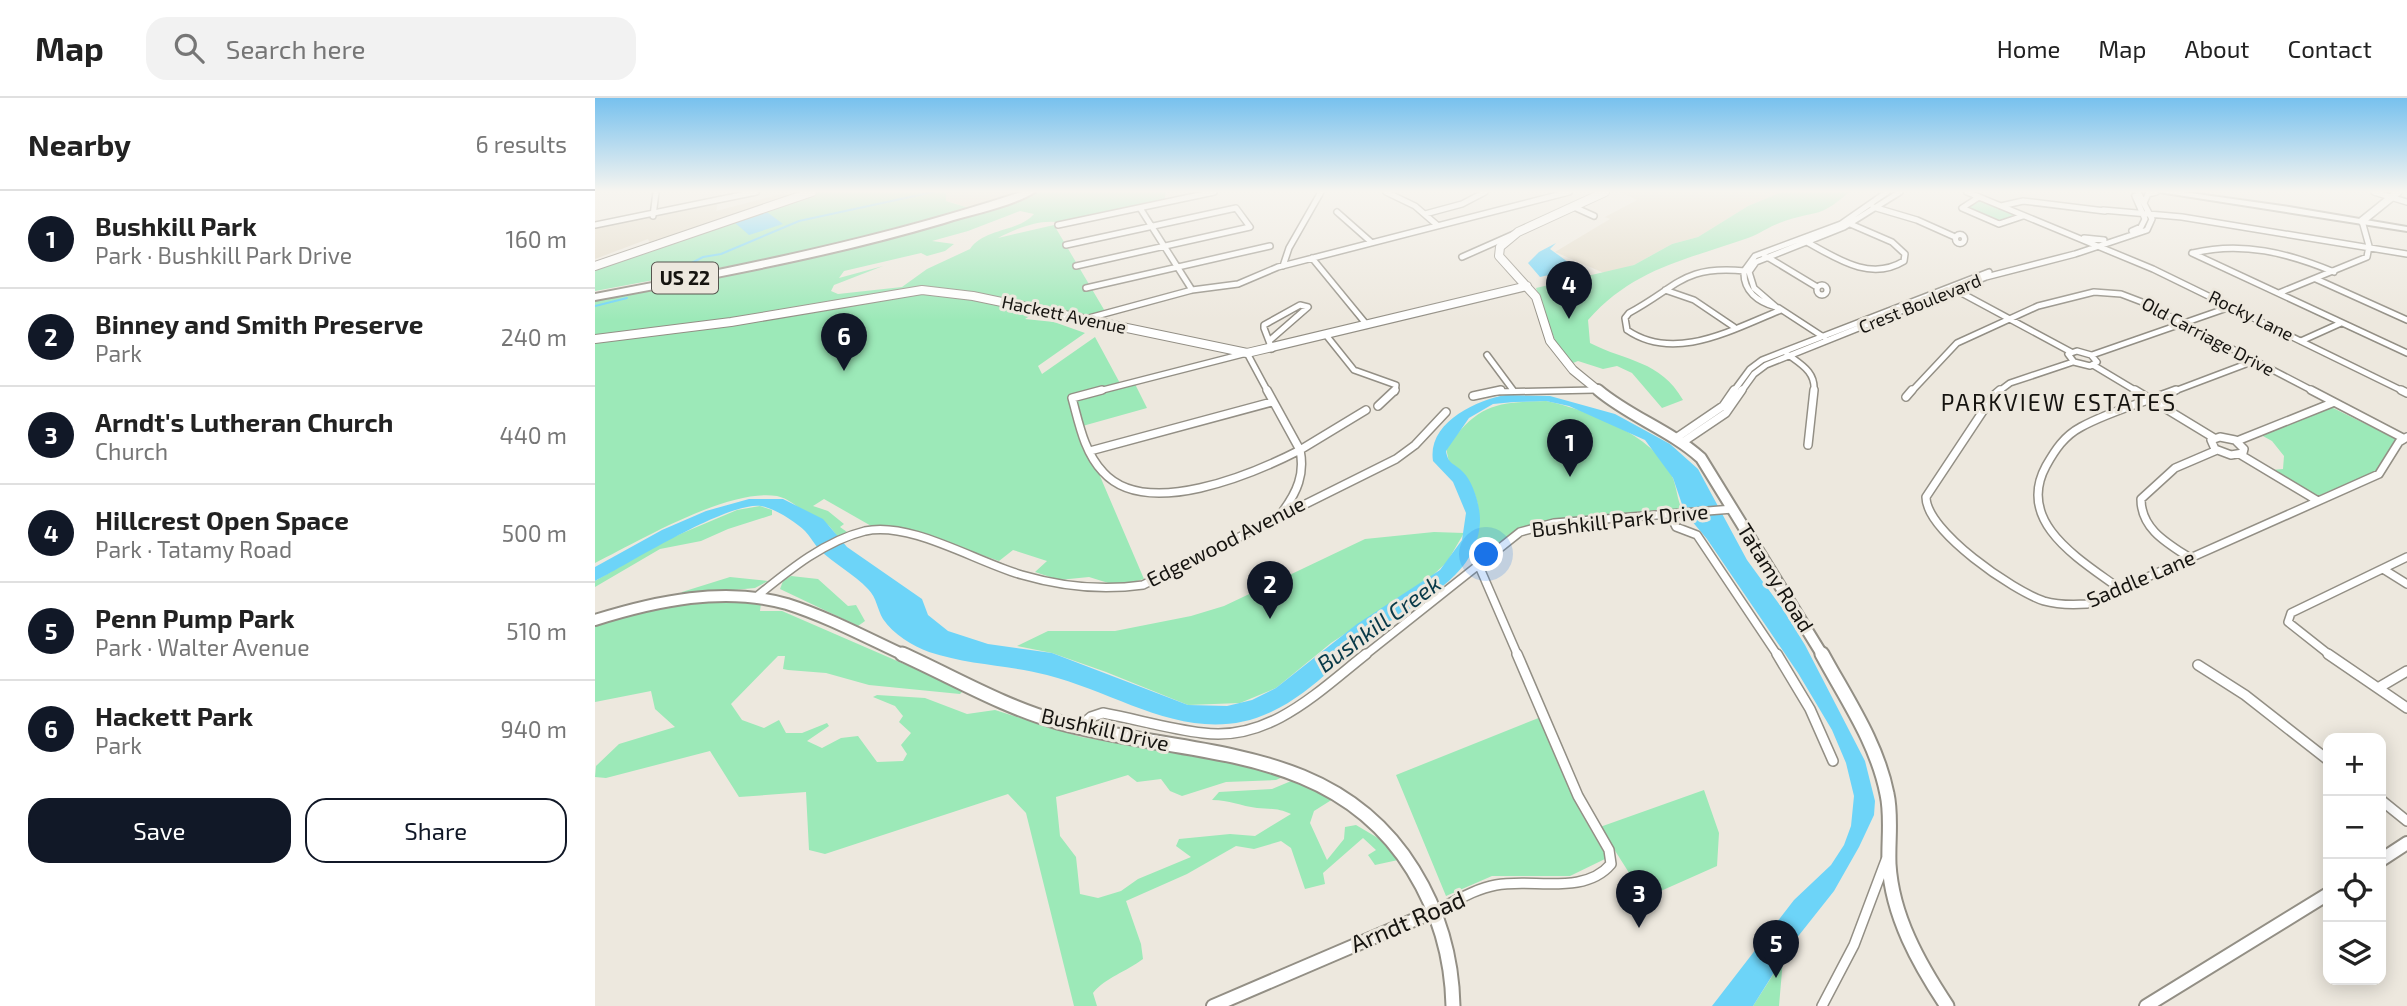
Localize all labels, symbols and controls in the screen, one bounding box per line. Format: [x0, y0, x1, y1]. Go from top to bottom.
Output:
search box [146, 17, 636, 80]
text: Map [35, 28, 104, 68]
icon: search [170, 29, 208, 67]
text: Search here [226, 33, 365, 64]
text: Home [1997, 34, 2060, 63]
text: Map [2098, 34, 2146, 63]
text: About [2184, 34, 2250, 63]
text: Contact [2288, 34, 2372, 63]
text: Nearby [28, 126, 131, 162]
text: 6 results [476, 130, 567, 158]
text: Bushkill Park [95, 210, 257, 241]
text: 1 [46, 225, 56, 253]
text: 160 m [506, 225, 567, 253]
text: Park · Bushkill Park Drive [95, 241, 352, 269]
pin: 4 [1546, 261, 1592, 319]
road number: US 22 [652, 262, 718, 294]
street label: Crest Boulevard [1855, 268, 1984, 338]
street label: Rocky Lane [2205, 285, 2297, 345]
street label: Hackett Avenue [1000, 290, 1129, 338]
street label: Old Carriage Drive [2138, 292, 2279, 380]
text: Binney and Smith Preserve [95, 308, 424, 339]
pin: 6 [821, 313, 867, 371]
text: 2 [44, 323, 58, 351]
text: 240 m [501, 323, 567, 351]
text: Park [95, 339, 142, 367]
district label: PARKVIEW ESTATES [1941, 388, 2177, 416]
text: Arndt's Lutheran Church [95, 406, 393, 437]
pin: 1 [1547, 419, 1593, 477]
text: 3 [44, 421, 58, 449]
text: 440 m [500, 421, 567, 449]
text: Church [95, 437, 168, 465]
street label: Edgewood Avenue [1142, 490, 1309, 591]
street label: Bushkill Park Drive [1530, 498, 1709, 541]
text: Hillcrest Open Space [95, 504, 349, 535]
street label: Tatamy Road [1733, 518, 1820, 636]
text: 4 [44, 519, 58, 547]
text: 500 m [502, 519, 567, 547]
text: Park · Tatamy Road [95, 535, 292, 563]
your location [1469, 537, 1503, 571]
street label: Saddle Lane [2082, 544, 2198, 612]
pin: 2 [1247, 561, 1293, 619]
water label: Bushkill Creek [1311, 569, 1446, 678]
text: Penn Pump Park [95, 602, 295, 633]
text: 5 [45, 617, 57, 645]
text: 510 m [506, 617, 567, 645]
text: Park · Walter Avenue [95, 633, 310, 661]
text: Hackett Park [95, 700, 253, 731]
street label: Bushkill Drive [1039, 702, 1172, 755]
text: 6 [44, 715, 58, 743]
text: 940 m [501, 715, 567, 743]
text: Park [95, 731, 142, 759]
map controls [2323, 733, 2386, 985]
button: + [2323, 733, 2386, 796]
button: − [2323, 796, 2386, 859]
button: Save [28, 798, 291, 863]
button: Share [305, 798, 567, 863]
button: locate [2323, 859, 2386, 922]
pin: 3 [1616, 870, 1662, 928]
street label: Arndt Road [1346, 883, 1469, 958]
pin: 5 [1753, 920, 1799, 978]
button: layers [2323, 922, 2386, 985]

